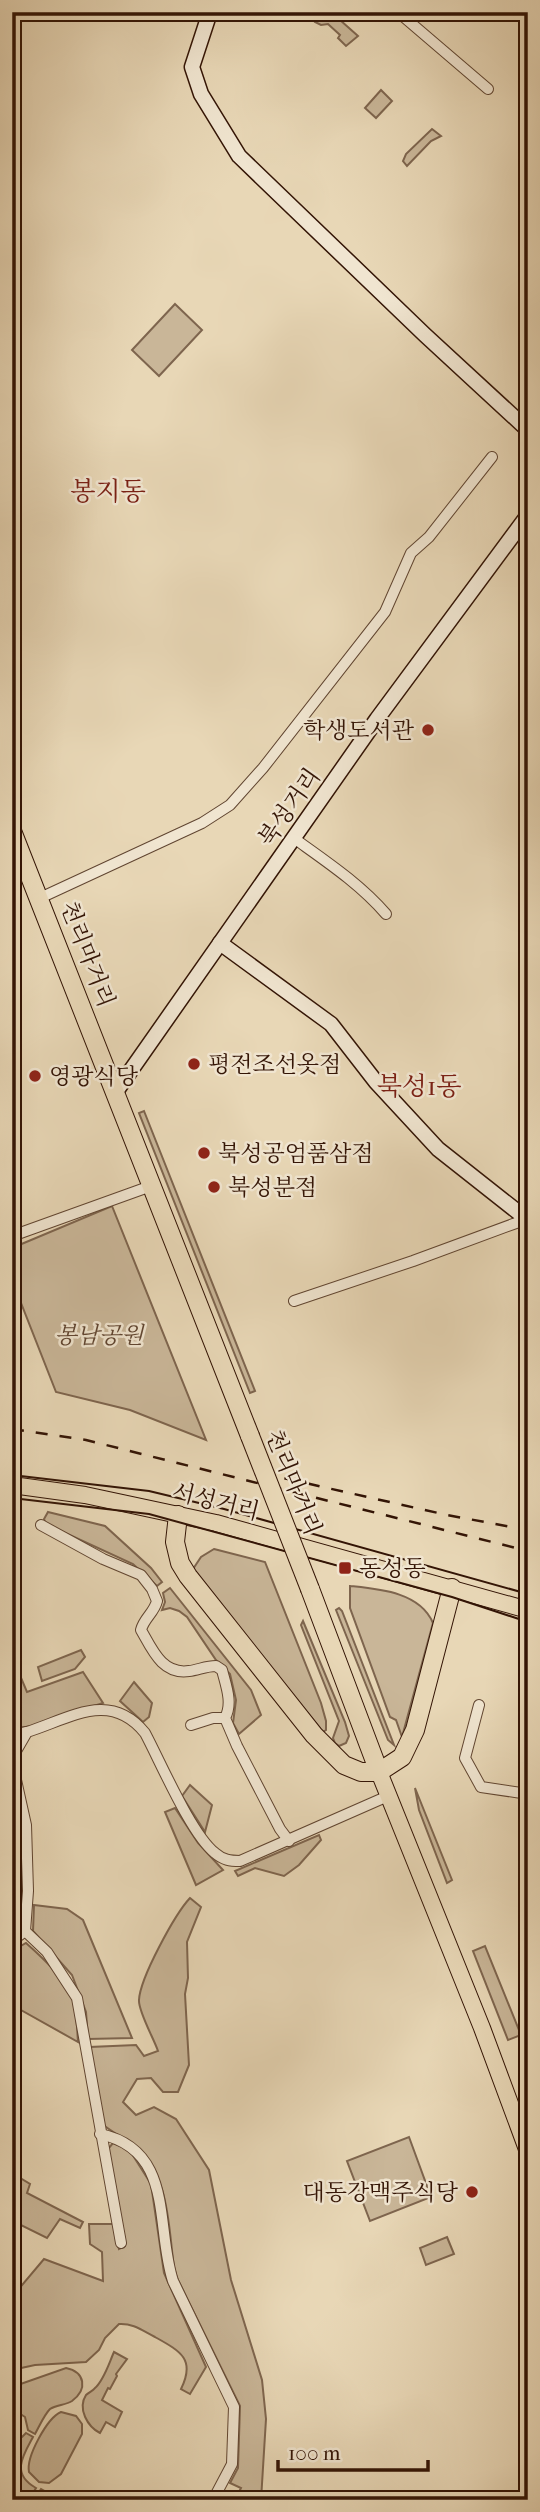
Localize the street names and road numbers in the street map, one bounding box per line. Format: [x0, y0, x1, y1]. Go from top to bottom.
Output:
street label: 북성거리 [253, 763, 326, 851]
street label: 천리마거리 [55, 897, 120, 1011]
street label: 천리마거리 [260, 1426, 327, 1539]
street label: 서성거리 [169, 1478, 262, 1525]

